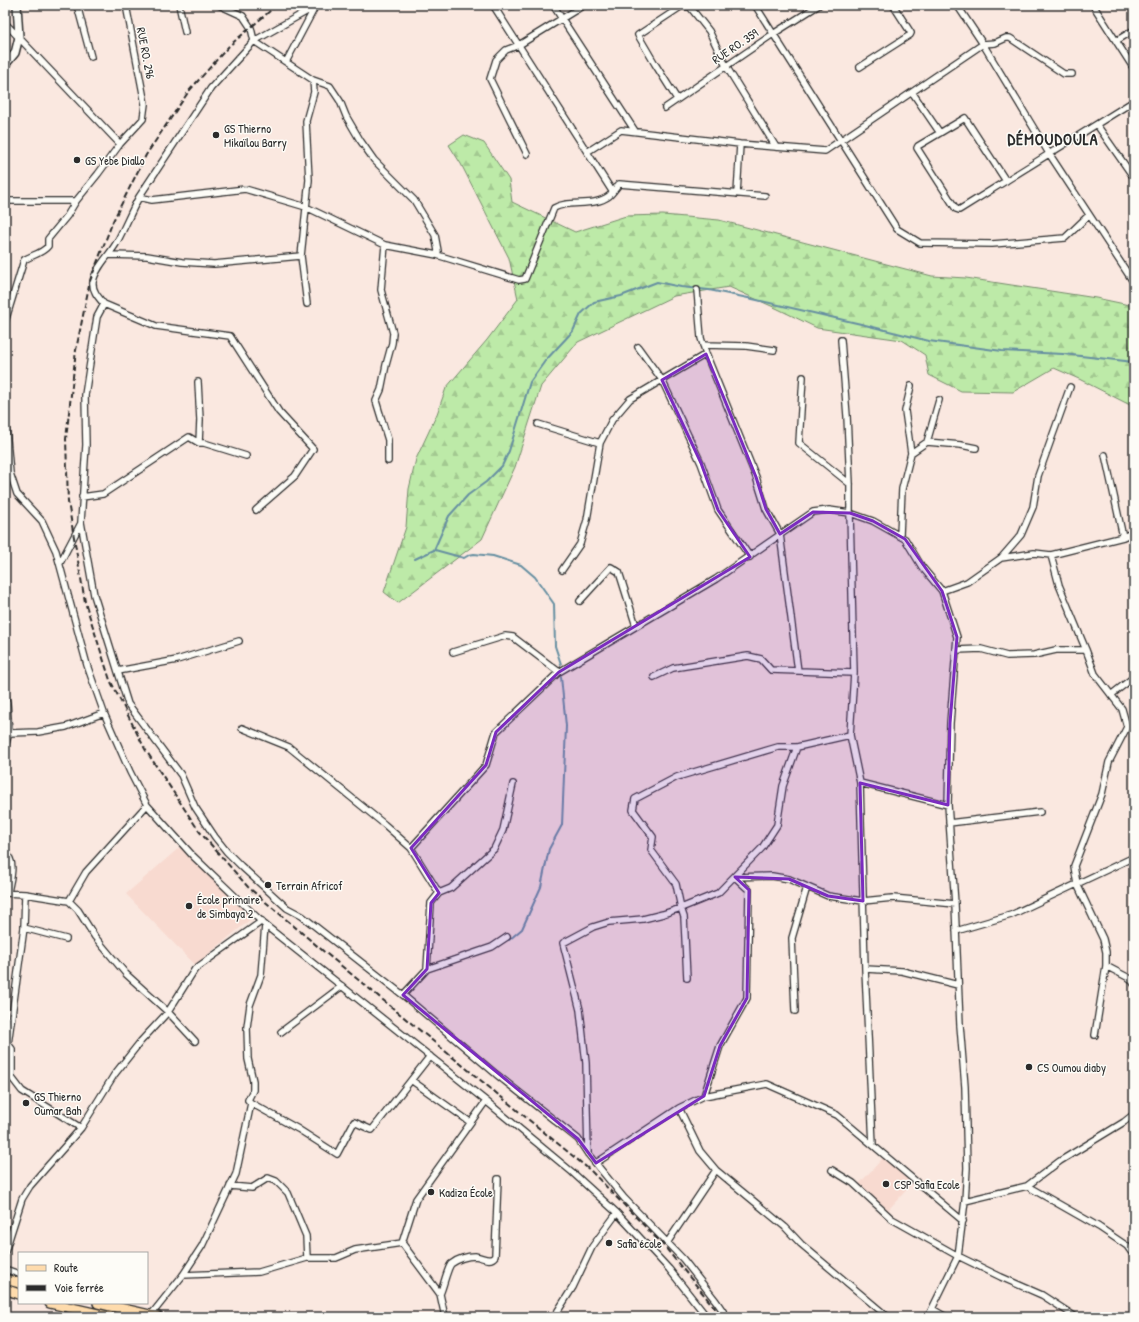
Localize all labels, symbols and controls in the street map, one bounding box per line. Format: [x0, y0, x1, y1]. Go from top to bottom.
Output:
street label: RUE RO. 359 [709, 24, 762, 68]
street label: RUE RO. 296 [133, 26, 159, 81]
place label: GS Thierno Mikaïlou Barry [224, 120, 287, 151]
district label: DÉMOUDOULA [1008, 128, 1098, 150]
marker: GS Thierno Mikaïlou Barry [211, 130, 221, 140]
place label: GS Yebe Diallo [85, 152, 145, 169]
marker: GS Yebe Diallo [72, 155, 82, 165]
place label: Terrain Africof [276, 877, 343, 894]
marker: Terrain Africof [263, 880, 273, 890]
place label: École primaire de Simbaya 2 [197, 891, 260, 922]
marker: École primaire de Simbaya 2 [184, 901, 194, 911]
place label: CS Oumou diaby [1037, 1059, 1106, 1076]
marker: CS Oumou diaby [1024, 1062, 1034, 1072]
place label: GS Thierno Oumar Bah [34, 1088, 82, 1119]
marker: GS Thierno Oumar Bah [21, 1098, 31, 1108]
place label: CSP Safia Ecole [894, 1176, 960, 1193]
marker: CSP Safia Ecole [881, 1179, 891, 1189]
place label: Kadiza École [439, 1184, 493, 1201]
marker: Kadiza École [426, 1187, 436, 1197]
place label: Safia école [617, 1235, 662, 1252]
marker: Safia école [604, 1238, 614, 1248]
legend [18, 1252, 148, 1304]
text: Route [54, 1259, 78, 1276]
text: Voie ferrée [54, 1279, 104, 1296]

